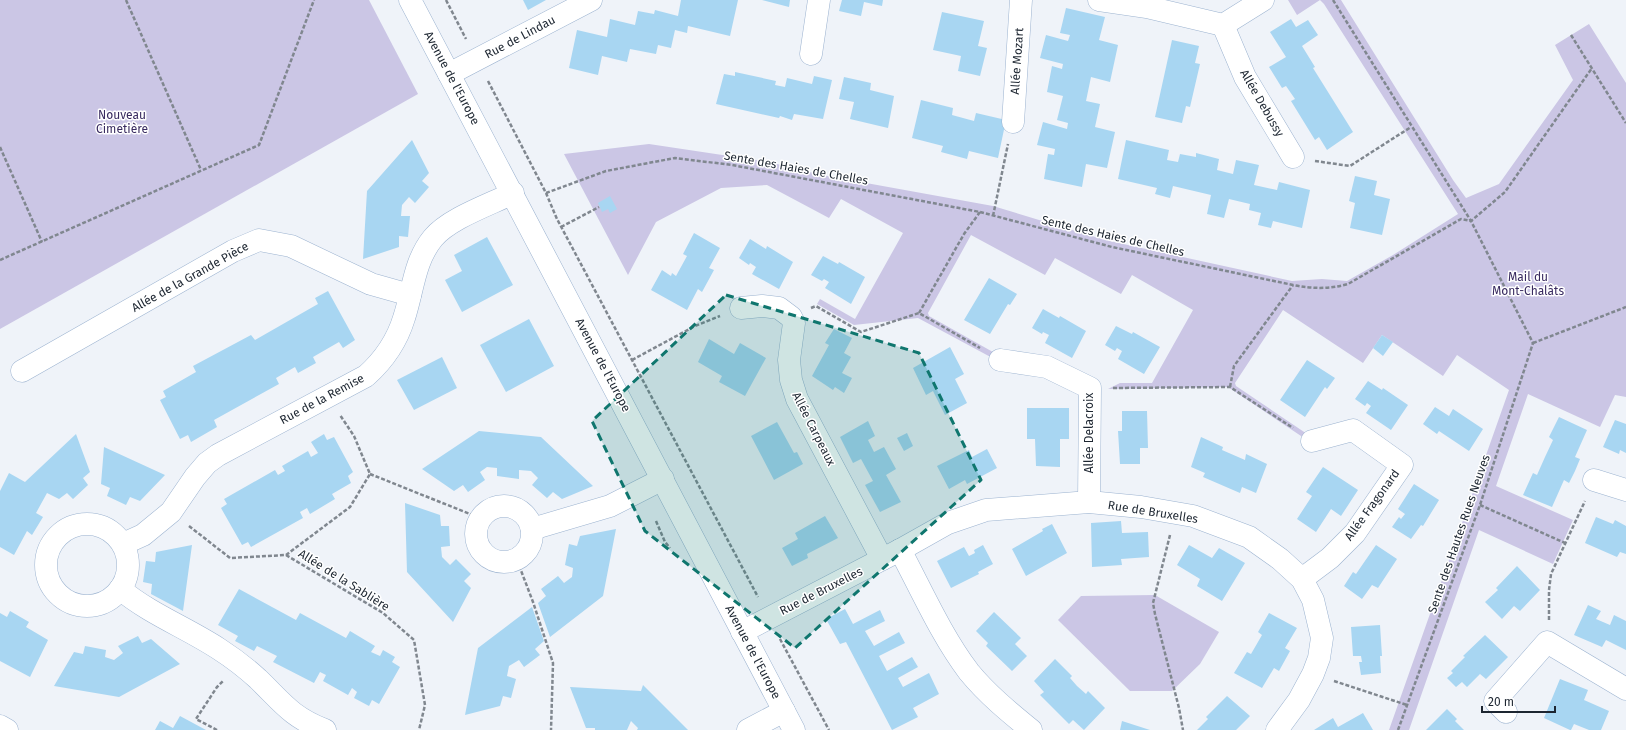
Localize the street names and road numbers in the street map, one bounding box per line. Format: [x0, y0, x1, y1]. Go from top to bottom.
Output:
street label: Rue de Lindau [482, 13, 558, 61]
street label: Allée Mozart [1008, 26, 1026, 95]
street label: Avenue de l'Europe [421, 29, 483, 127]
street label: Allée Debussy [1237, 67, 1287, 139]
street label: Sente des Haies de Chelles [723, 148, 870, 188]
street label: Sente des Haies de Chelles [1040, 213, 1186, 259]
street label: Allée de la Grande Pièce [129, 239, 251, 315]
street label: Avenue de l'Europe [572, 316, 634, 414]
street label: Rue de la Remise [277, 371, 367, 427]
street label: Allée Carpeaux [789, 390, 839, 468]
street label: Allée Delacroix [1082, 393, 1096, 473]
street label: Sente des Hautes Rues Neuves [1425, 452, 1493, 615]
street label: Allée Fragonard [1342, 467, 1402, 543]
street label: Rue de Bruxelles [1107, 498, 1199, 526]
street label: Allée de la Sablière [296, 546, 392, 614]
street label: Rue de Bruxelles [777, 564, 865, 618]
street label: Avenue de l'Europe [722, 603, 784, 701]

